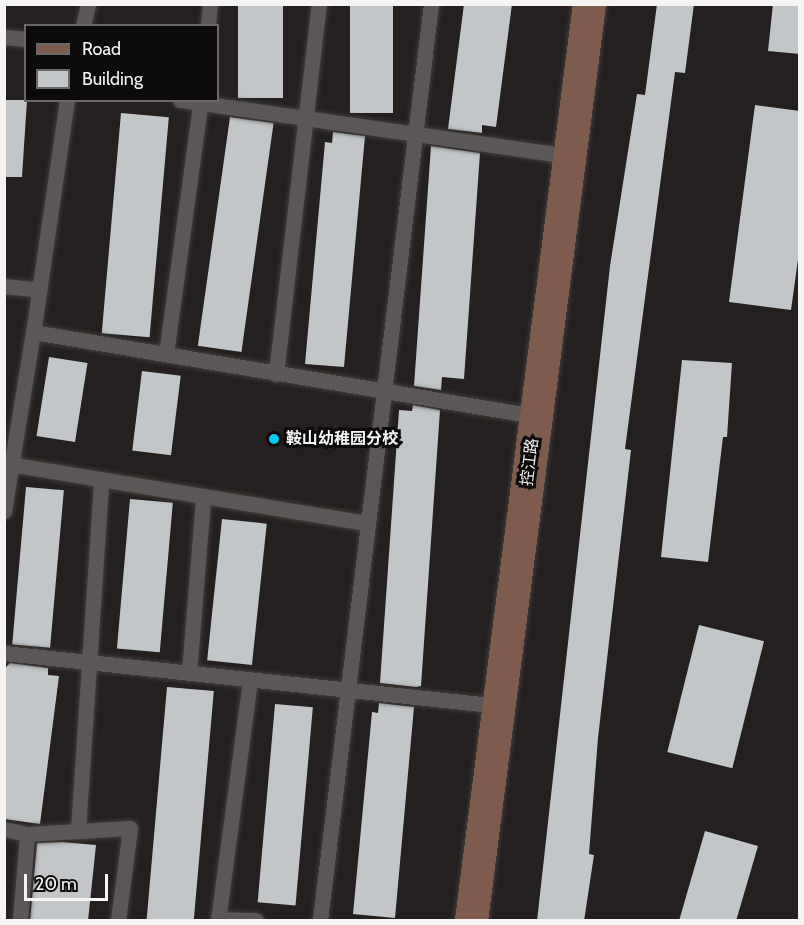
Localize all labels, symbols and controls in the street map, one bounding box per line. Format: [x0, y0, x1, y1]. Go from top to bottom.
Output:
legend [24, 24, 219, 102]
text: Road [82, 38, 121, 60]
text: Building [82, 68, 143, 90]
place label: 鞍山幼稚园分校 [286, 429, 398, 449]
marker: 鞍山幼稚园分校 [267, 432, 281, 446]
street label: 控江路 [518, 437, 542, 487]
scale bar [27, 862, 111, 900]
text: 20 m [35, 873, 77, 895]

